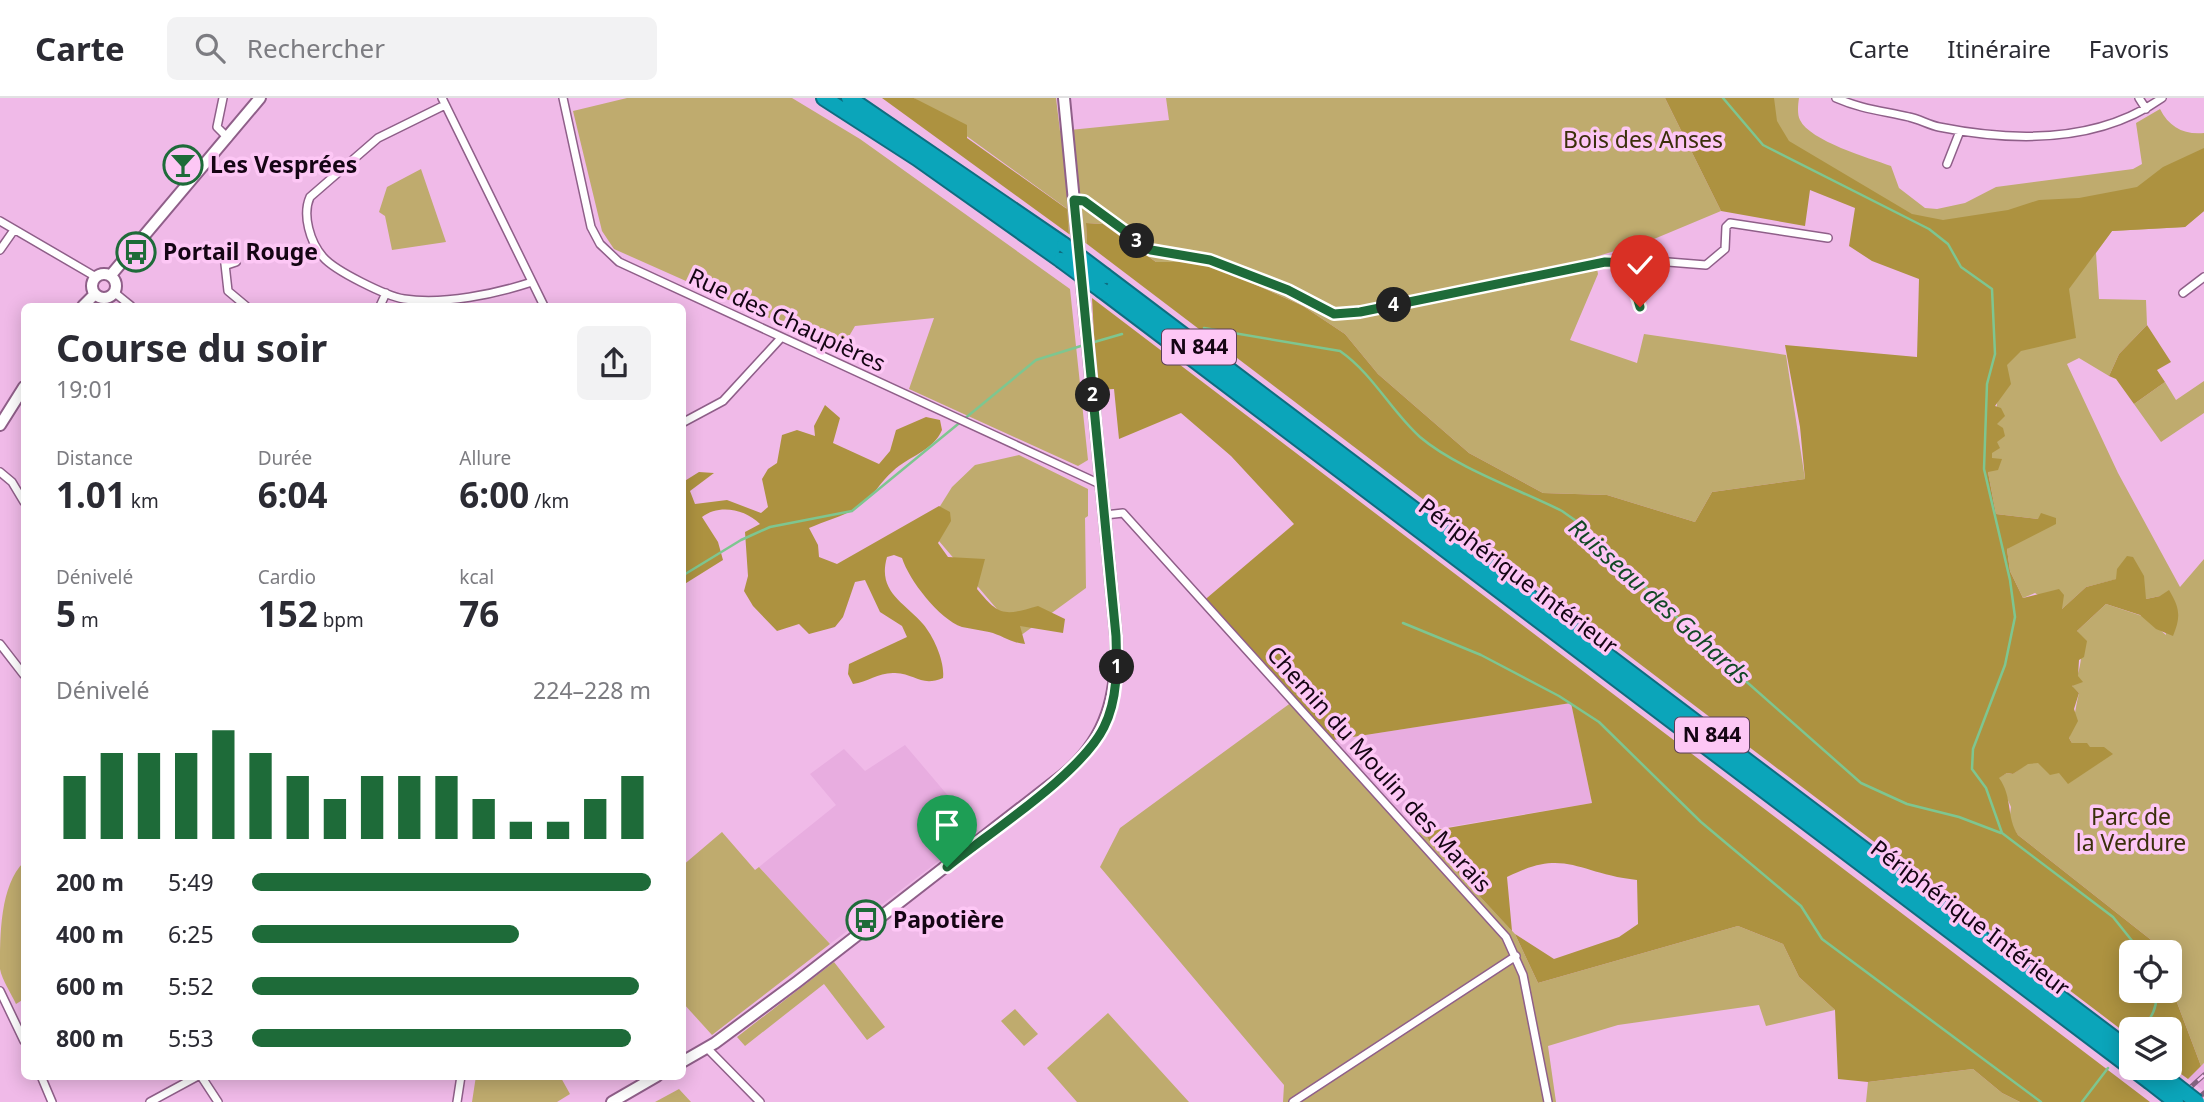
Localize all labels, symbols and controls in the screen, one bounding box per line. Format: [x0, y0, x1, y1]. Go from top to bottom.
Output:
search box [167, 17, 657, 80]
text: Carte [35, 26, 125, 71]
icon: search [191, 29, 229, 67]
text: Rechercher [247, 30, 385, 66]
text: Carte [1849, 32, 1909, 65]
text: Itinéraire [1947, 32, 2051, 65]
text: Favoris [2089, 32, 2169, 65]
park label: Bois des Anses [1563, 123, 1723, 155]
bar icon: Les Vesprées [162, 144, 204, 186]
place label: Les Vesprées [210, 148, 357, 180]
pin: 3 [1120, 223, 1154, 258]
text: 3 [1131, 227, 1142, 253]
bus stop icon: Portail Rouge [115, 231, 157, 273]
place label: Portail Rouge [163, 235, 318, 267]
pin [1610, 235, 1670, 307]
icon: check [1621, 246, 1659, 284]
street label: Rue des Chaupières [684, 259, 891, 379]
pin: 4 [1376, 288, 1412, 322]
text: 4 [1388, 291, 1399, 317]
text: Course du soir [56, 321, 327, 373]
button: share [577, 326, 651, 400]
road number: N 844 [1162, 330, 1236, 364]
text: 19:01 [56, 373, 115, 405]
pin: 2 [1076, 378, 1110, 412]
text: 2 [1087, 381, 1098, 407]
text: Distance [56, 445, 133, 471]
text: Durée [258, 445, 312, 471]
text: Allure [459, 445, 511, 471]
text: 1.01 [56, 471, 126, 518]
text: 6:04 [258, 471, 328, 518]
text: 6:00 [459, 471, 529, 518]
text: km [126, 488, 159, 514]
text: /km [529, 488, 569, 514]
street label: Périphérique Intérieur [1412, 490, 1625, 661]
water label: Ruisseau des Gohards [1562, 511, 1758, 691]
text: Dénivelé [56, 564, 133, 590]
text: Cardio [258, 564, 316, 590]
text: kcal [459, 564, 494, 590]
text: 5 [56, 590, 76, 637]
text: 152 [258, 590, 318, 637]
text: 76 [459, 590, 499, 637]
text: m [76, 607, 99, 633]
text: bpm [318, 607, 364, 633]
street label: Chemin du Moulin des Marais [1260, 638, 1499, 899]
pin: 1 [1100, 650, 1134, 684]
text: 1 [1111, 653, 1122, 679]
text: Dénivelé [56, 674, 149, 706]
text: 224–228 m [533, 674, 651, 706]
road number: N 844 [1675, 718, 1749, 752]
pin [917, 795, 977, 867]
park label: Parc de la Verdure [2076, 800, 2186, 858]
icon: arrive [928, 806, 966, 844]
street label: Périphérique Intérieur [1864, 832, 2077, 1003]
text: 200 m [56, 866, 124, 898]
text: 5:49 [168, 866, 214, 898]
bus stop icon: Papotière [845, 899, 887, 941]
place label: Papotière [893, 903, 1004, 935]
text: 400 m [56, 918, 124, 950]
text: 6:25 [168, 918, 214, 950]
map controls [2119, 940, 2182, 1080]
button: locate [2119, 940, 2182, 1003]
text: 600 m [56, 970, 124, 1002]
text: 5:52 [168, 970, 214, 1002]
button: layers [2119, 1017, 2182, 1080]
text: 800 m [56, 1022, 124, 1054]
text: 5:53 [168, 1022, 214, 1054]

